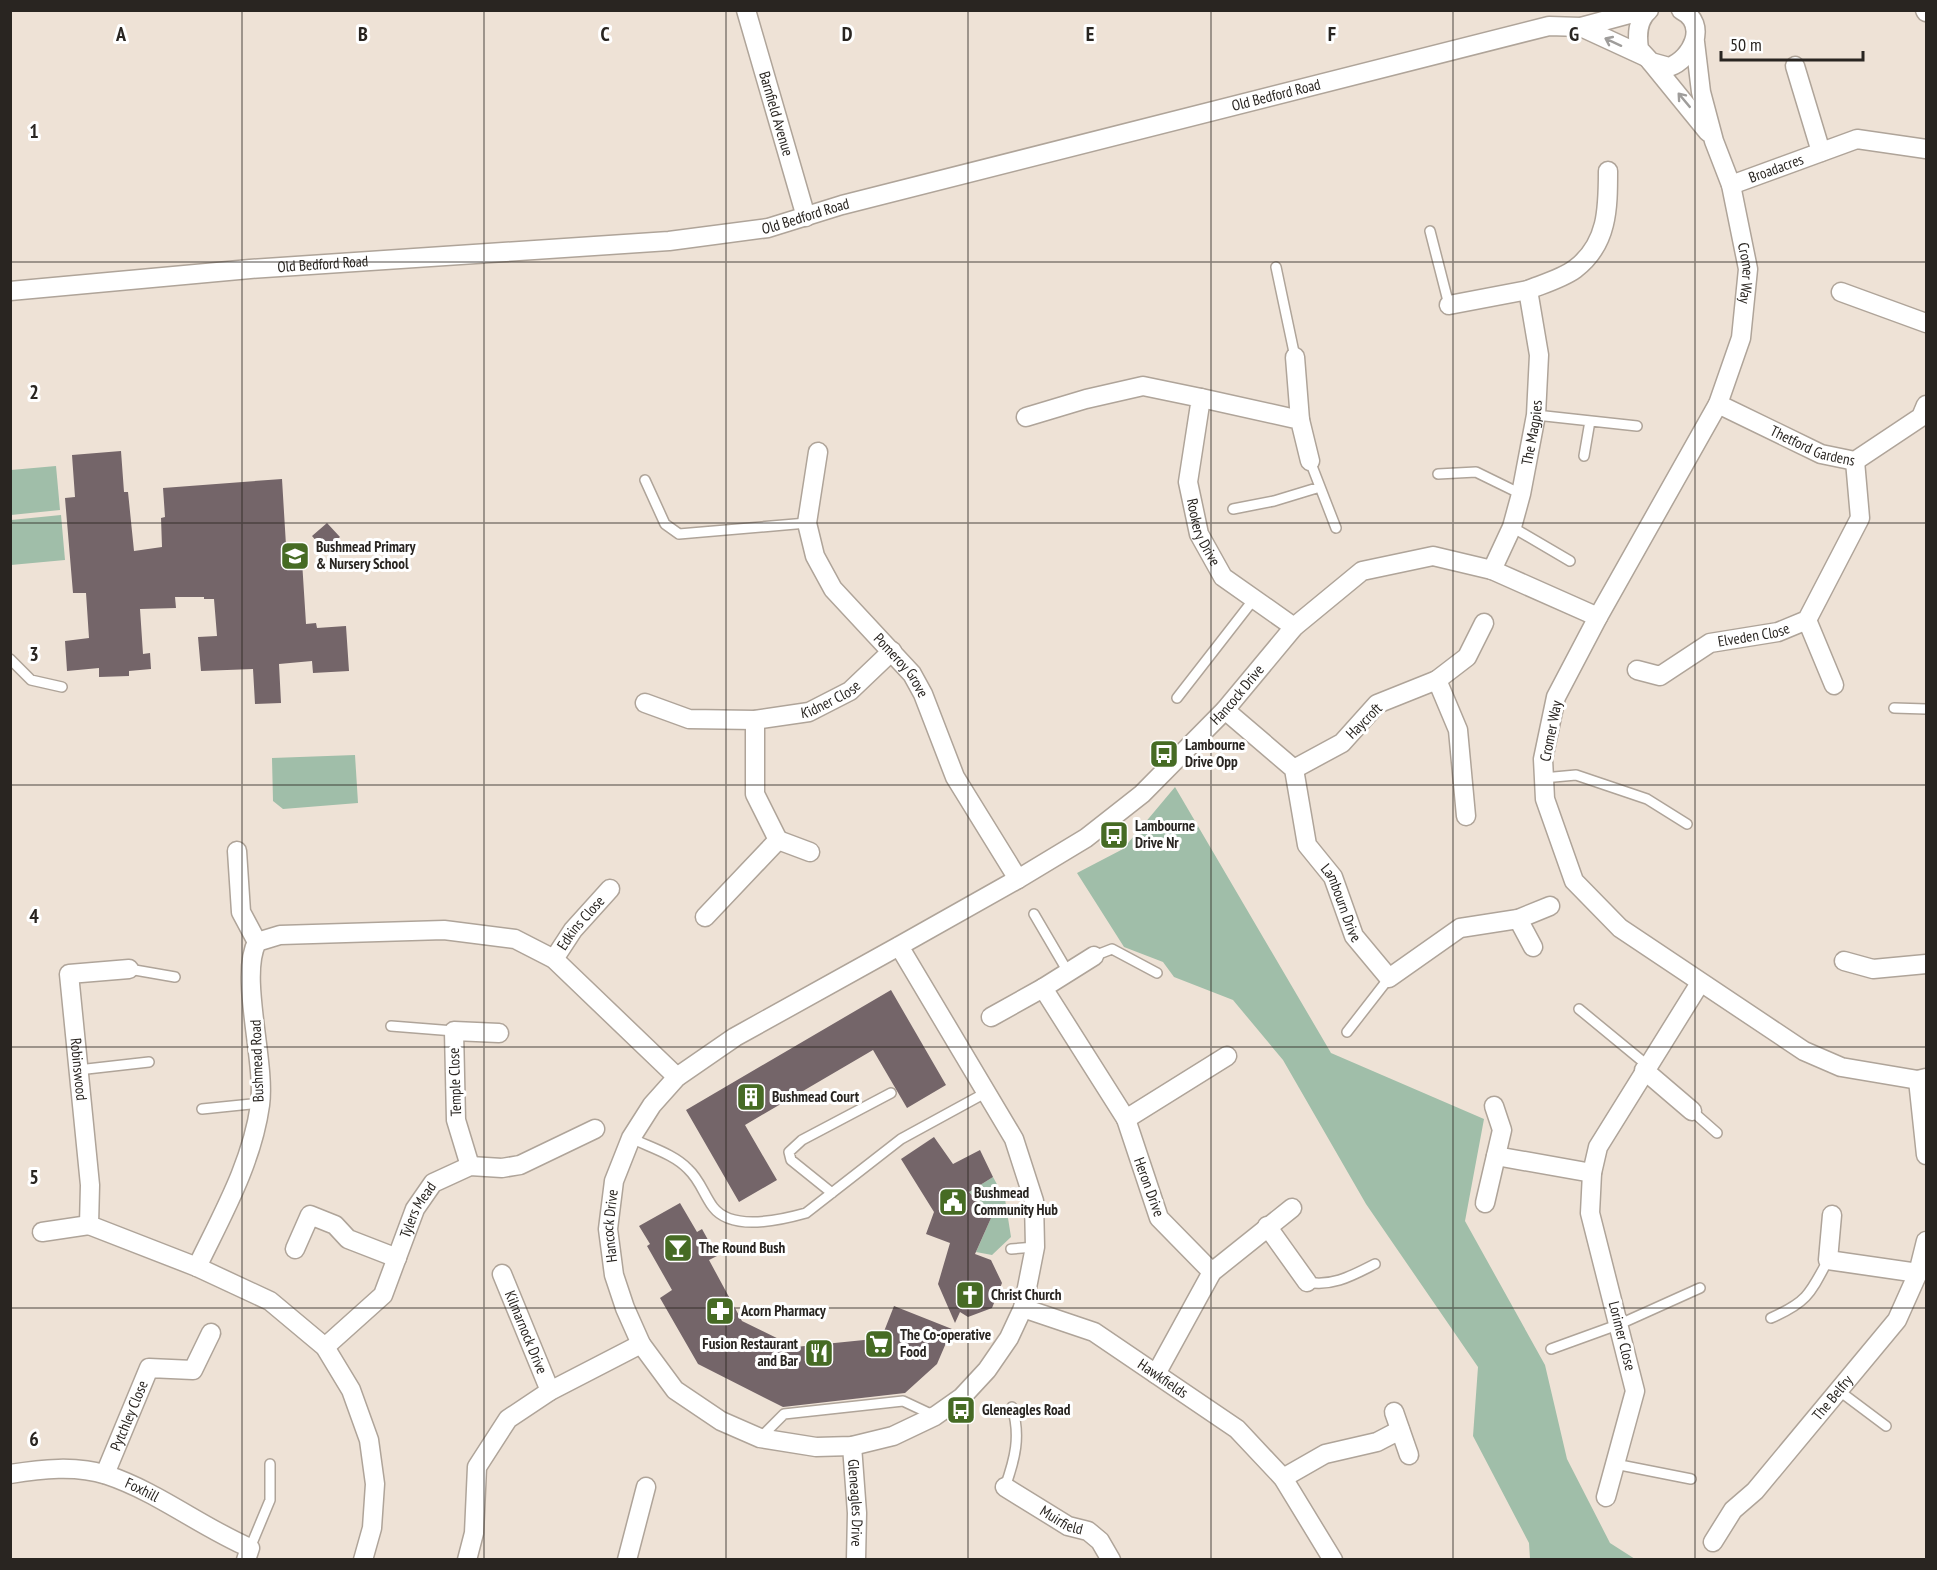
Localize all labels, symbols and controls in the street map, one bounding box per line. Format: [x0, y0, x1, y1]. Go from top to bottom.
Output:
text: A [115, 21, 127, 47]
text: B [358, 21, 368, 47]
text: C [600, 21, 610, 47]
text: D [842, 21, 853, 47]
text: E [1086, 21, 1094, 47]
text: F [1328, 21, 1336, 47]
text: G [1569, 21, 1579, 47]
scale bar [1721, 24, 1864, 62]
text: 50 m [1730, 33, 1762, 56]
one-way arrow [1604, 35, 1622, 47]
street label: Barnfield Avenue [755, 69, 798, 158]
street label: Old Bedford Road [1230, 74, 1322, 115]
one-way arrow [1677, 93, 1691, 108]
text: 1 [29, 118, 39, 144]
street label: Broadacres [1746, 149, 1806, 187]
street label: Old Bedford Road [761, 194, 851, 238]
street label: Cromer Way [1734, 241, 1758, 305]
street label: Old Bedford Road [277, 251, 369, 276]
text: 2 [29, 379, 39, 405]
street label: The Magpies [1517, 400, 1546, 467]
street label: Thetford Gardens [1767, 421, 1857, 470]
street label: Rookery Drive [1183, 497, 1225, 569]
place label: Bushmead Primary & Nursery School [316, 537, 416, 573]
school or university icon: Bushmead Primary & Nursery School [279, 540, 311, 572]
street label: Elveden Close [1716, 618, 1792, 651]
street label: Pomeroy Grove [870, 629, 933, 701]
text: 3 [29, 641, 39, 667]
street label: Hancock Drive [1206, 660, 1268, 729]
street label: Kidner Close [799, 676, 864, 722]
street label: Haycroft [1342, 699, 1386, 743]
street label: Cromer Way [1535, 699, 1566, 763]
place label: Lambourne Drive Opp [1185, 735, 1245, 771]
bus stop icon: Lambourne Drive Opp [1148, 738, 1180, 770]
place label: Lambourne Drive Nr [1135, 816, 1195, 852]
bus stop icon: Lambourne Drive Nr [1098, 819, 1130, 851]
street label: Lambourn Drive [1317, 860, 1365, 946]
street label: Edkins Close [552, 891, 608, 953]
text: 4 [29, 903, 39, 929]
street label: Bushmead Road [246, 1019, 267, 1103]
street label: Robinswood [66, 1037, 92, 1101]
street label: Temple Close [444, 1047, 465, 1117]
building icon: Bushmead Court [735, 1081, 767, 1113]
place label: Bushmead Court [772, 1087, 860, 1106]
street label: Heron Drive [1130, 1155, 1169, 1219]
text: 5 [29, 1164, 39, 1190]
street label: Tylers Mead [395, 1178, 440, 1240]
place label: Bushmead Community Hub [974, 1183, 1058, 1219]
public building icon: Bushmead Community Hub [937, 1186, 969, 1218]
street label: Hancock Drive [598, 1188, 622, 1264]
bar icon: The Round Bush [662, 1232, 694, 1264]
place label: The Round Bush [699, 1238, 785, 1257]
church icon: Christ Church [954, 1279, 986, 1311]
place label: Christ Church [991, 1285, 1062, 1304]
street label: Kilmarnock Drive [501, 1288, 552, 1377]
pharmacy icon: Acorn Pharmacy [704, 1295, 736, 1327]
street label: Lorimer Close [1605, 1299, 1640, 1373]
place label: Acorn Pharmacy [740, 1301, 827, 1320]
place label: The Co-operative Food [900, 1325, 991, 1361]
supermarket icon: The Co-operative Food [863, 1328, 895, 1360]
place label: Fusion Restaurant and Bar [702, 1334, 799, 1370]
restaurant icon: Fusion Restaurant and Bar [803, 1337, 835, 1369]
street label: Hawkfields [1134, 1354, 1192, 1402]
street label: The Belfry [1808, 1371, 1857, 1424]
street label: Pytchley Close [106, 1378, 152, 1454]
bus stop icon: Gleneagles Road [945, 1394, 977, 1426]
place label: Gleneagles Road [982, 1400, 1071, 1419]
text: 6 [29, 1426, 39, 1452]
street label: Gleneagles Drive [844, 1458, 867, 1547]
street label: Foxhill [122, 1473, 163, 1506]
street label: Muirfield [1037, 1501, 1085, 1538]

